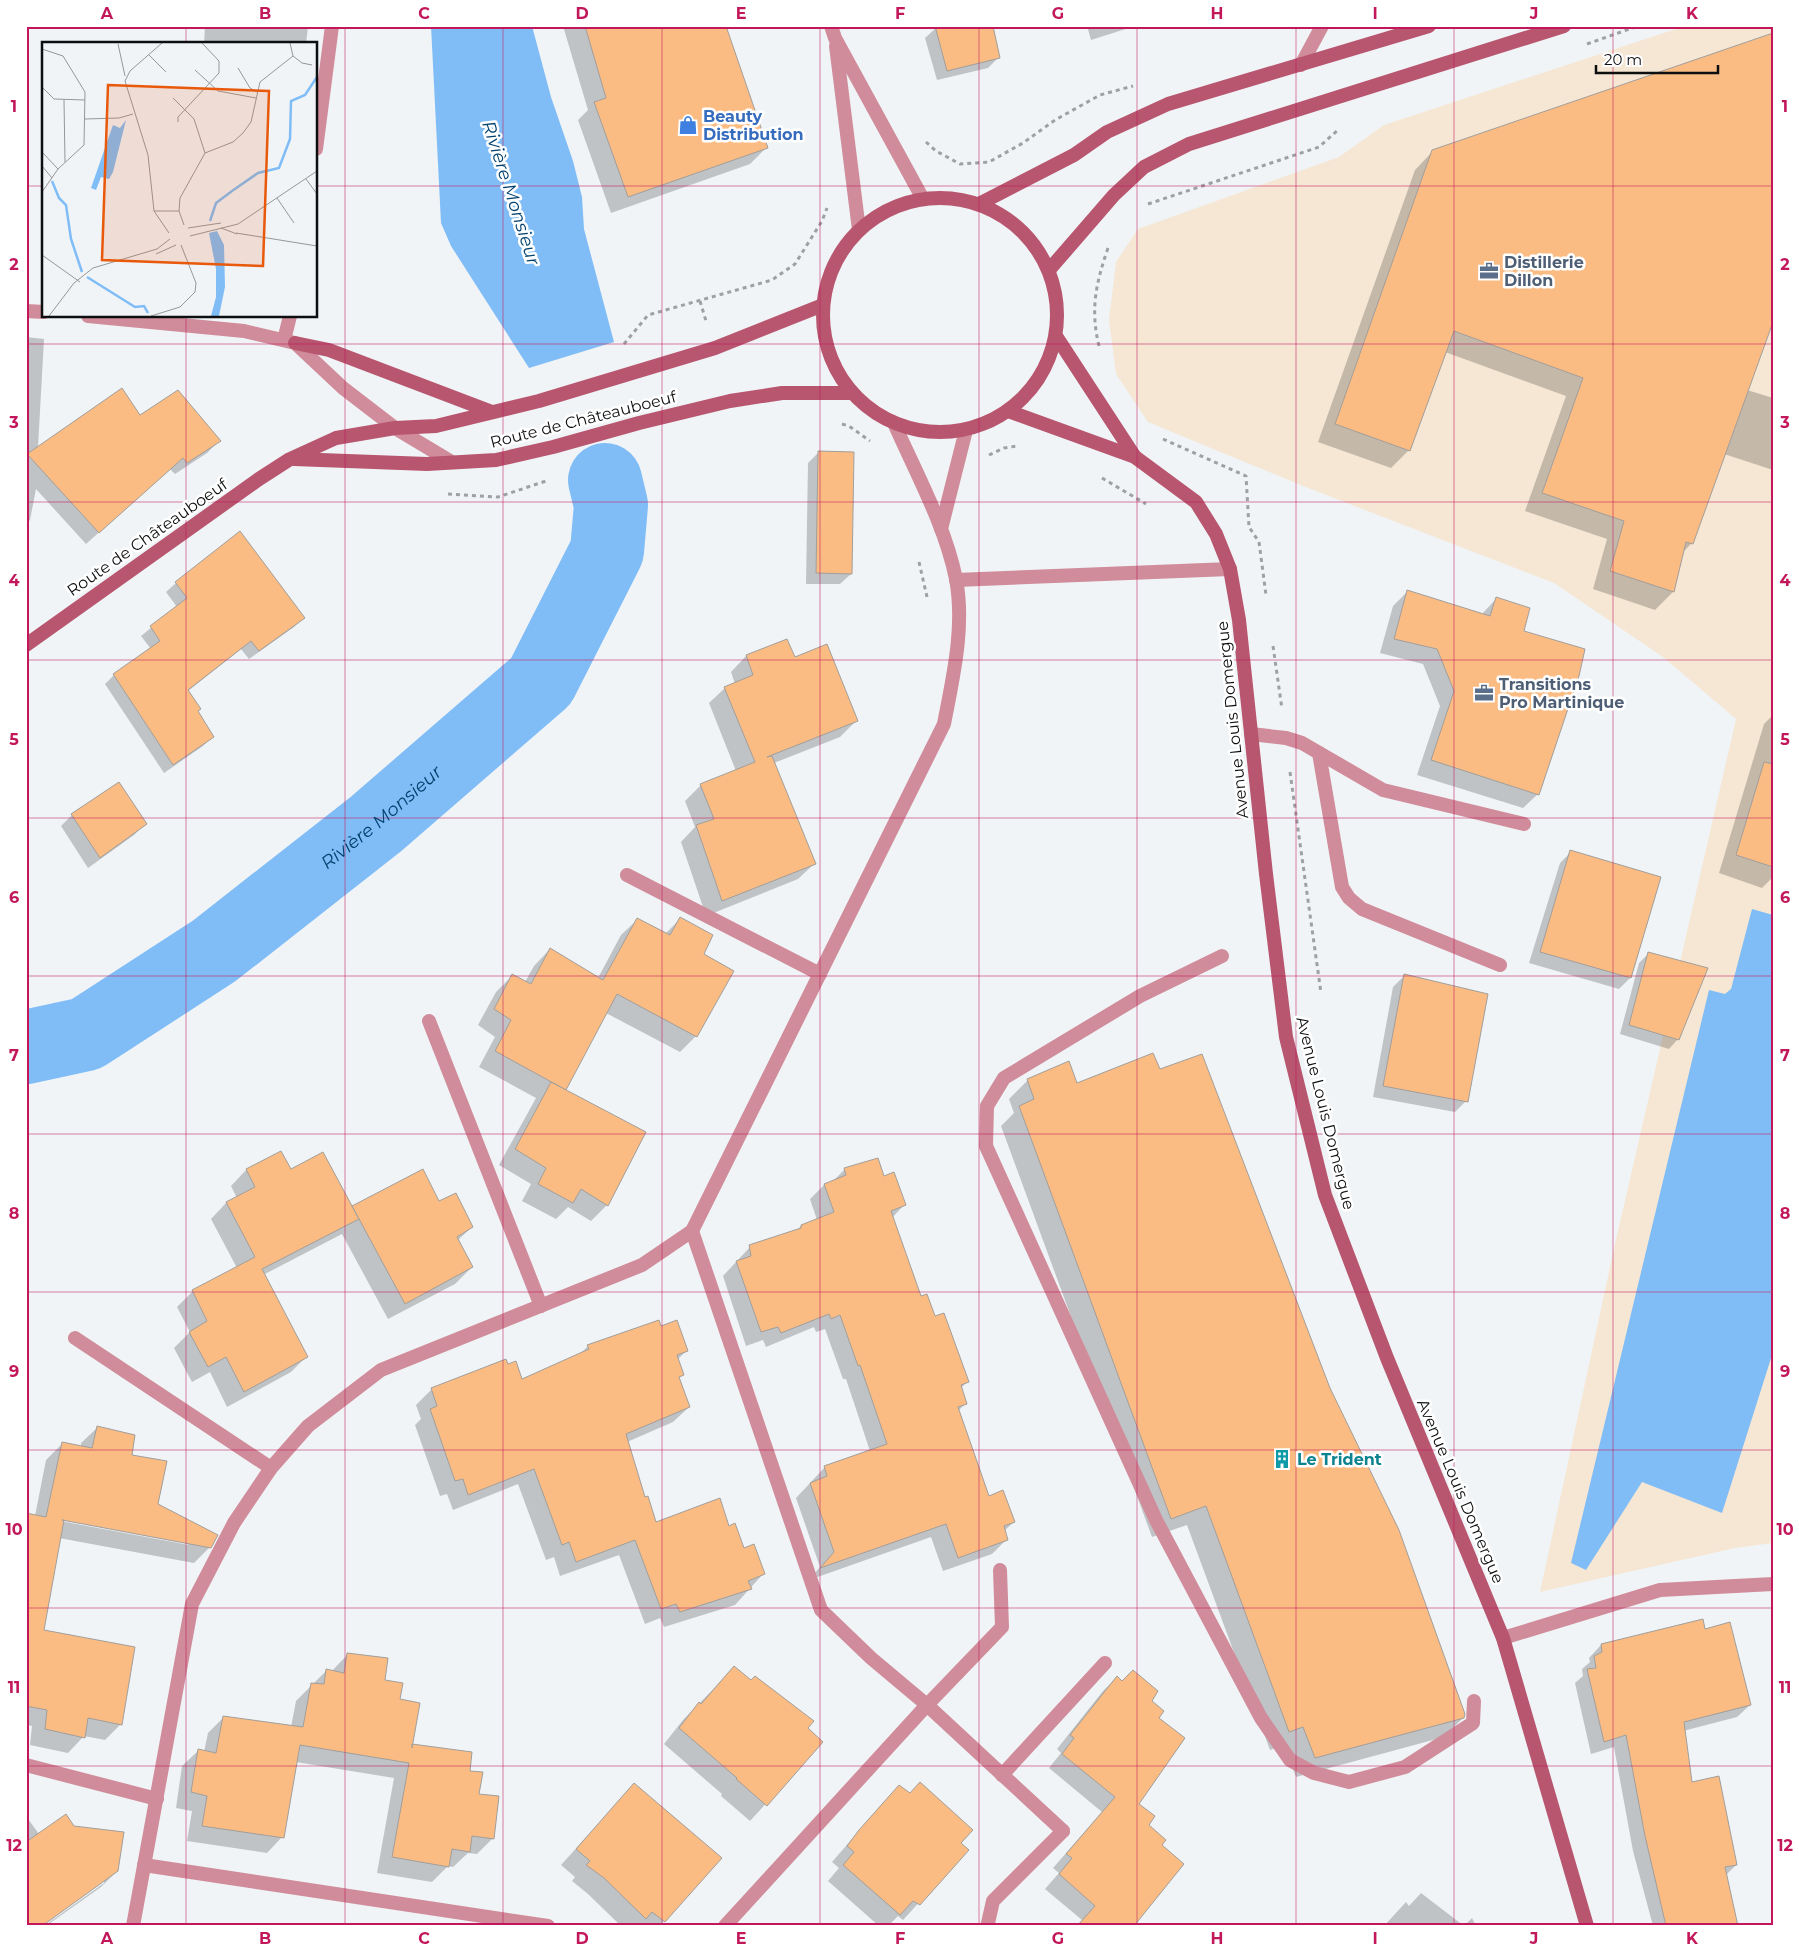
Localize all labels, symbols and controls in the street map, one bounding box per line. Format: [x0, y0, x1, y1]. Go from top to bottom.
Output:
text: A [100, 4, 114, 23]
text: B [259, 4, 271, 23]
text: C [418, 4, 430, 23]
text: D [575, 4, 589, 23]
text: E [736, 4, 746, 23]
text: F [895, 4, 905, 23]
text: G [1052, 4, 1064, 23]
text: H [1211, 4, 1223, 23]
text: I [1372, 4, 1378, 23]
text: J [1529, 4, 1538, 23]
text: K [1686, 4, 1699, 23]
inset map [42, 42, 318, 318]
scale bar [1596, 42, 1719, 74]
text: 20 m [1604, 50, 1642, 69]
text: 1 [11, 97, 17, 116]
text: 1 [1782, 97, 1788, 116]
place label: Beauty Distribution [703, 107, 804, 144]
shop icon: Beauty Distribution [677, 114, 699, 136]
water label: Rivière Monsieur [477, 118, 545, 269]
place label: Distillerie Dillon [1504, 253, 1584, 290]
text: 2 [9, 255, 19, 274]
text: 2 [1780, 255, 1790, 274]
office icon: Distillerie Dillon [1478, 260, 1500, 282]
street label: Route de Châteauboeuf [488, 387, 679, 452]
text: 3 [8, 413, 19, 432]
text: 3 [1779, 413, 1790, 432]
street label: Route de Châteauboeuf [64, 474, 232, 600]
text: 4 [8, 571, 20, 590]
text: 4 [1779, 571, 1791, 590]
street label: Avenue Louis Domergue [1213, 620, 1252, 820]
place label: Transitions Pro Martinique [1499, 675, 1624, 712]
office icon: Transitions Pro Martinique [1473, 682, 1495, 704]
text: 5 [9, 730, 19, 749]
text: 5 [1780, 730, 1790, 749]
water label: Rivière Monsieur [316, 761, 447, 874]
text: 6 [9, 888, 19, 907]
text: 6 [1780, 888, 1790, 907]
street label: Avenue Louis Domergue [1292, 1015, 1359, 1212]
text: 7 [9, 1046, 19, 1065]
text: 7 [1780, 1046, 1790, 1065]
text: 8 [9, 1204, 19, 1223]
text: 8 [1780, 1204, 1790, 1223]
text: 9 [9, 1362, 19, 1381]
text: 9 [1780, 1362, 1790, 1381]
street label: Avenue Louis Domergue [1413, 1396, 1508, 1586]
building icon: Le Trident [1271, 1448, 1293, 1470]
place label: Le Trident [1297, 1450, 1382, 1469]
text: 10 [5, 1520, 23, 1539]
text: 10 [1776, 1520, 1794, 1539]
text: 11 [8, 1678, 20, 1697]
text: 11 [1779, 1678, 1791, 1697]
text: 12 [6, 1836, 22, 1855]
text: 12 [1777, 1836, 1793, 1855]
text: A [100, 1929, 114, 1948]
text: B [259, 1929, 271, 1948]
text: C [418, 1929, 430, 1948]
text: D [575, 1929, 589, 1948]
text: E [736, 1929, 746, 1948]
text: F [895, 1929, 905, 1948]
text: G [1052, 1929, 1064, 1948]
text: H [1211, 1929, 1223, 1948]
text: I [1372, 1929, 1378, 1948]
text: J [1529, 1929, 1538, 1948]
text: K [1686, 1929, 1699, 1948]

